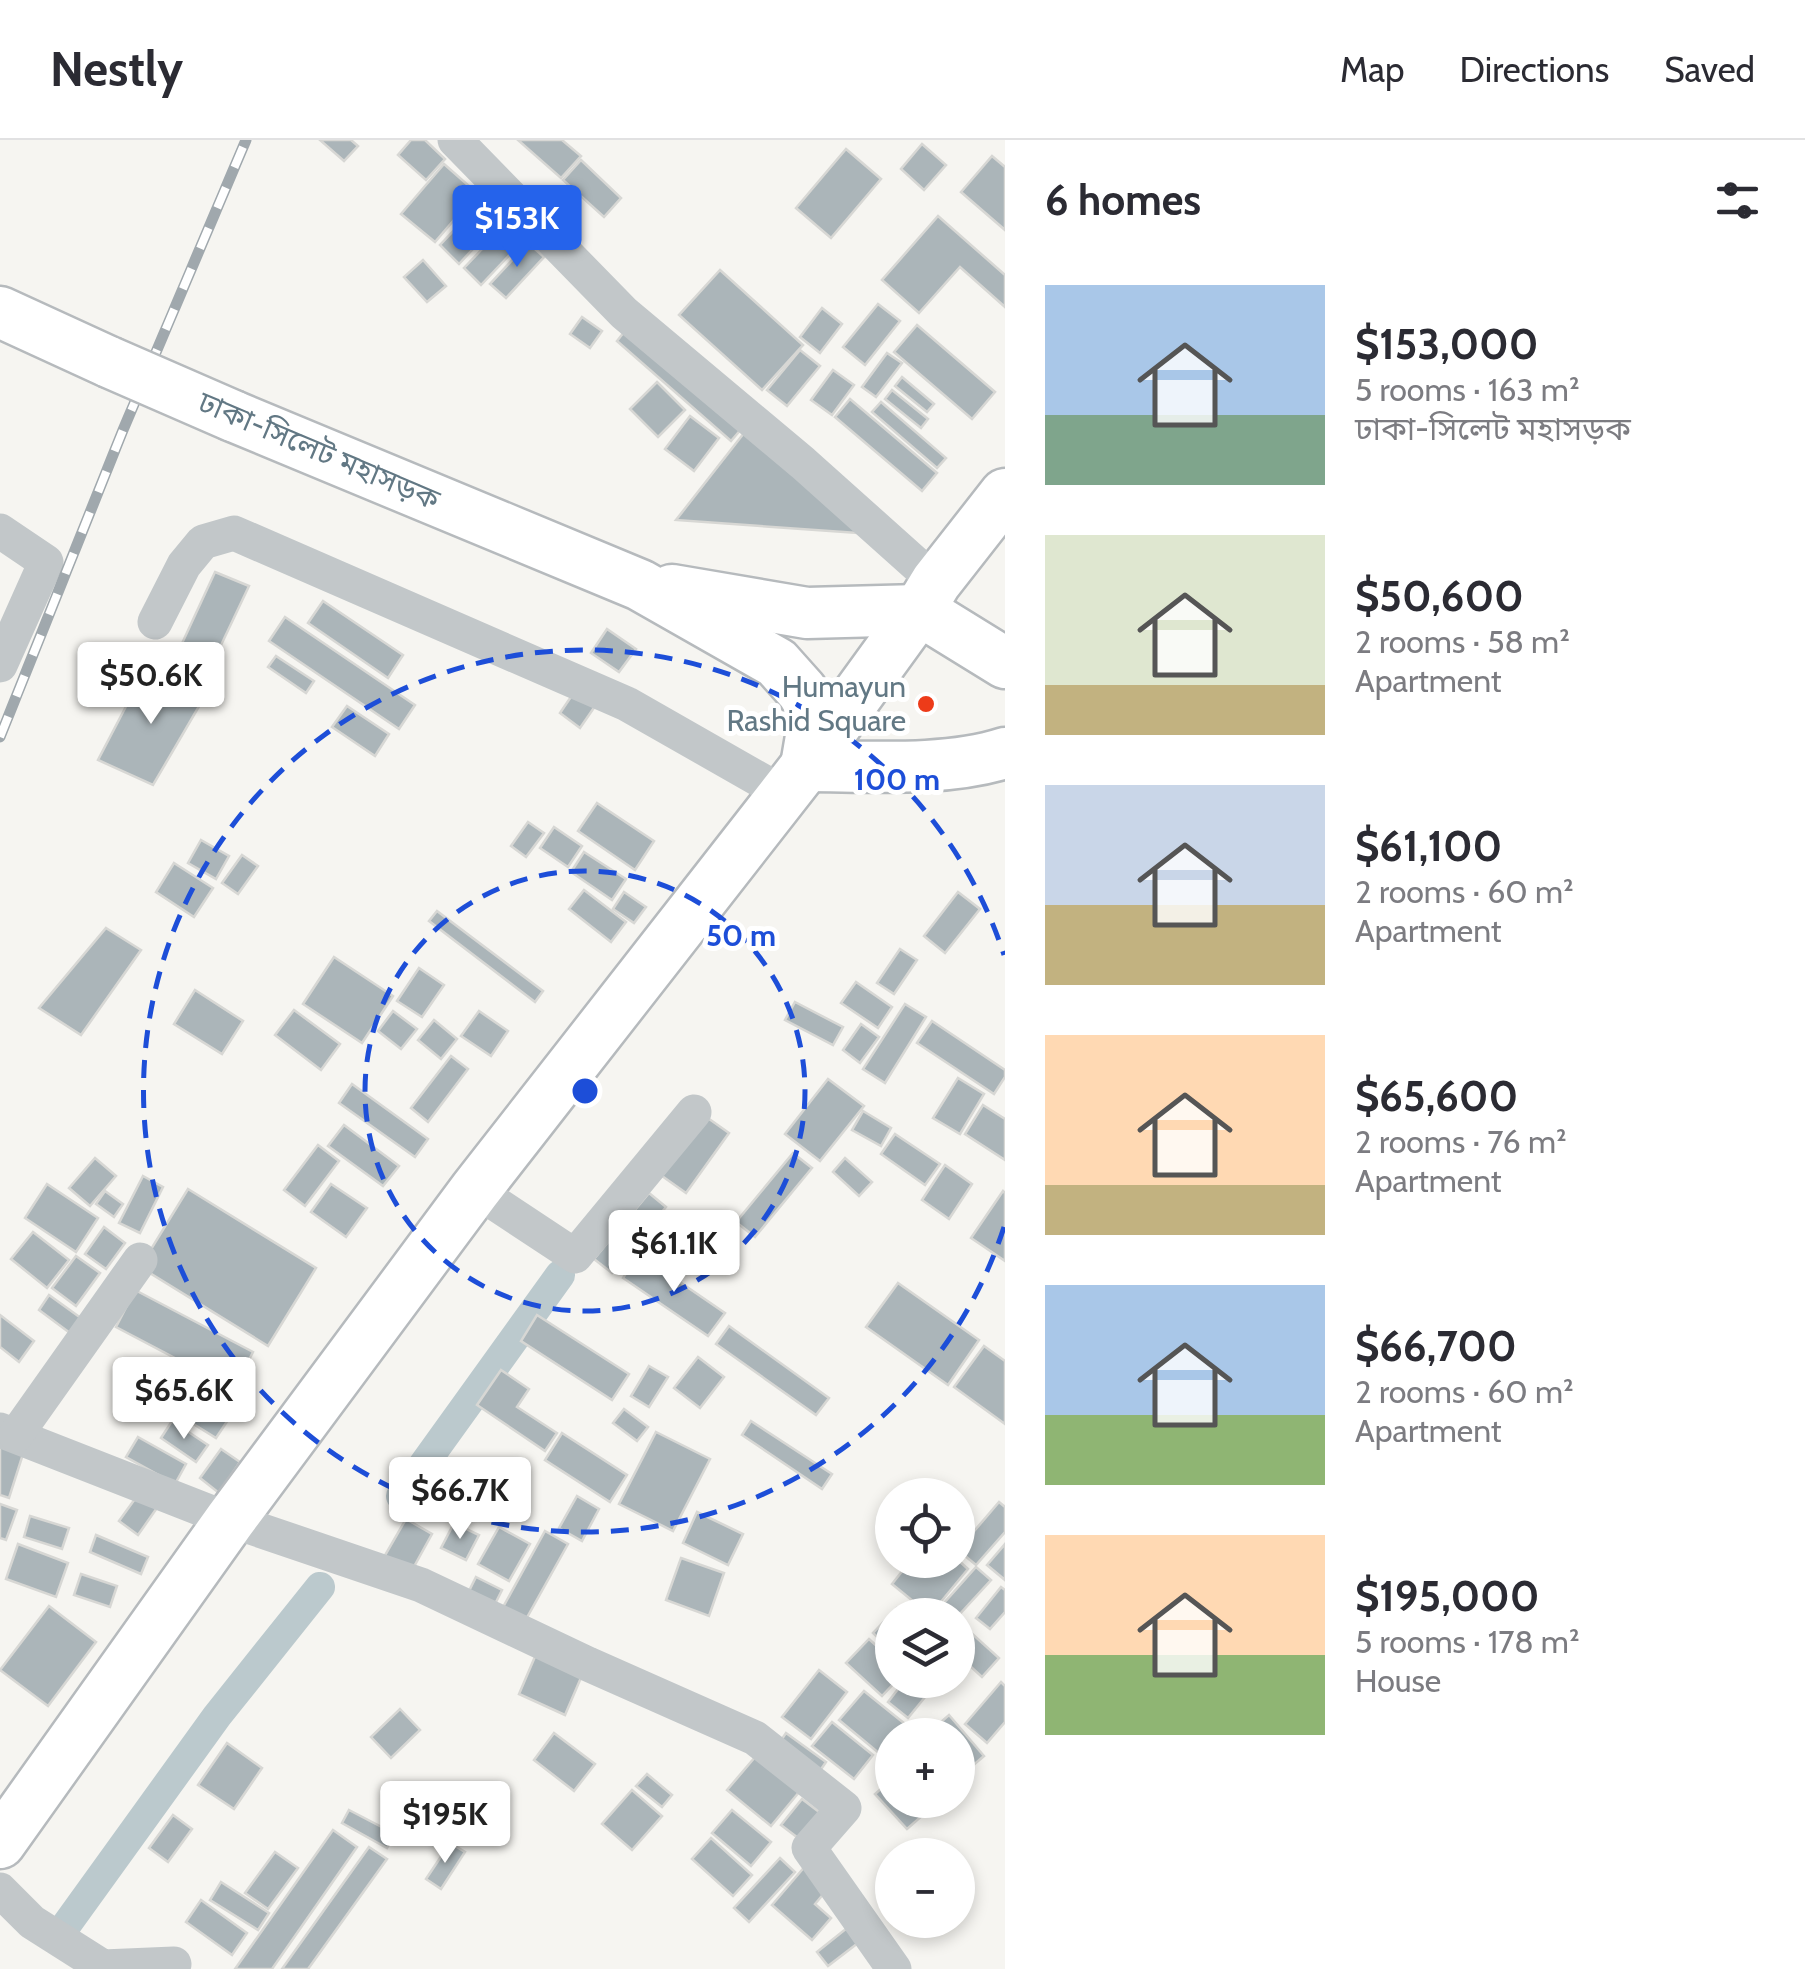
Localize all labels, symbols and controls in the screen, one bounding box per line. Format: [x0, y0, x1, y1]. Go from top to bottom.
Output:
text: Nestly [50, 40, 183, 98]
text: Map [1340, 48, 1405, 91]
text: Directions [1460, 48, 1609, 91]
text: Saved [1664, 48, 1755, 91]
icon: filters [1710, 173, 1765, 228]
text: 6 homes [1045, 174, 1201, 226]
pin: $153K [447, 185, 587, 270]
text: $153K [475, 198, 559, 237]
text: $153,000 [1355, 318, 1538, 370]
icon: home [1125, 325, 1245, 445]
text: 5 rooms · 163 m² [1355, 370, 1580, 409]
street label: ঢাকা-সিলেট মহাসড়ক [192, 383, 446, 518]
text: ঢাকা-সিলেট মহাসড়ক [1355, 409, 1631, 448]
text: $50,600 [1355, 570, 1524, 622]
icon: home [1125, 575, 1245, 695]
text: 2 rooms · 58 m² [1355, 622, 1570, 661]
pin: $50.6K [70, 642, 232, 727]
text: $50.6K [99, 655, 203, 694]
text: Apartment [1355, 661, 1502, 700]
place label: Humayun Rashid Square [726, 668, 906, 739]
marker: Humayun Rashid Square [915, 693, 937, 715]
text: 100 m [854, 761, 940, 798]
text: $61,100 [1355, 820, 1502, 872]
icon: home [1125, 825, 1245, 945]
text: 2 rooms · 60 m² [1355, 872, 1574, 911]
text: Apartment [1355, 911, 1502, 950]
text: 50 m [706, 917, 776, 954]
text: $65,600 [1355, 1070, 1518, 1122]
centre of rings [567, 1073, 603, 1109]
icon: home [1125, 1075, 1245, 1195]
text: 2 rooms · 76 m² [1355, 1122, 1567, 1161]
text: Apartment [1355, 1161, 1502, 1200]
pin: $61.1K [593, 1210, 755, 1295]
text: $61.1K [631, 1223, 717, 1262]
text: $66,700 [1355, 1320, 1517, 1372]
icon: home [1125, 1325, 1245, 1445]
pin: $65.6K [103, 1357, 265, 1442]
text: $65.6K [135, 1370, 233, 1409]
text: 2 rooms · 60 m² [1355, 1372, 1574, 1411]
text: Apartment [1355, 1411, 1502, 1450]
pin: $66.7K [379, 1457, 541, 1542]
text: $66.7K [411, 1470, 509, 1509]
map controls [875, 1478, 975, 1938]
button: locate [875, 1478, 975, 1578]
text: $195,000 [1355, 1570, 1539, 1622]
icon: home [1125, 1575, 1245, 1695]
button: layers [875, 1598, 975, 1698]
text: 5 rooms · 178 m² [1355, 1622, 1580, 1661]
text: House [1355, 1661, 1441, 1700]
button: + [875, 1718, 975, 1818]
pin: $195K [375, 1781, 515, 1866]
text: $195K [402, 1794, 488, 1833]
button: − [875, 1838, 975, 1938]

